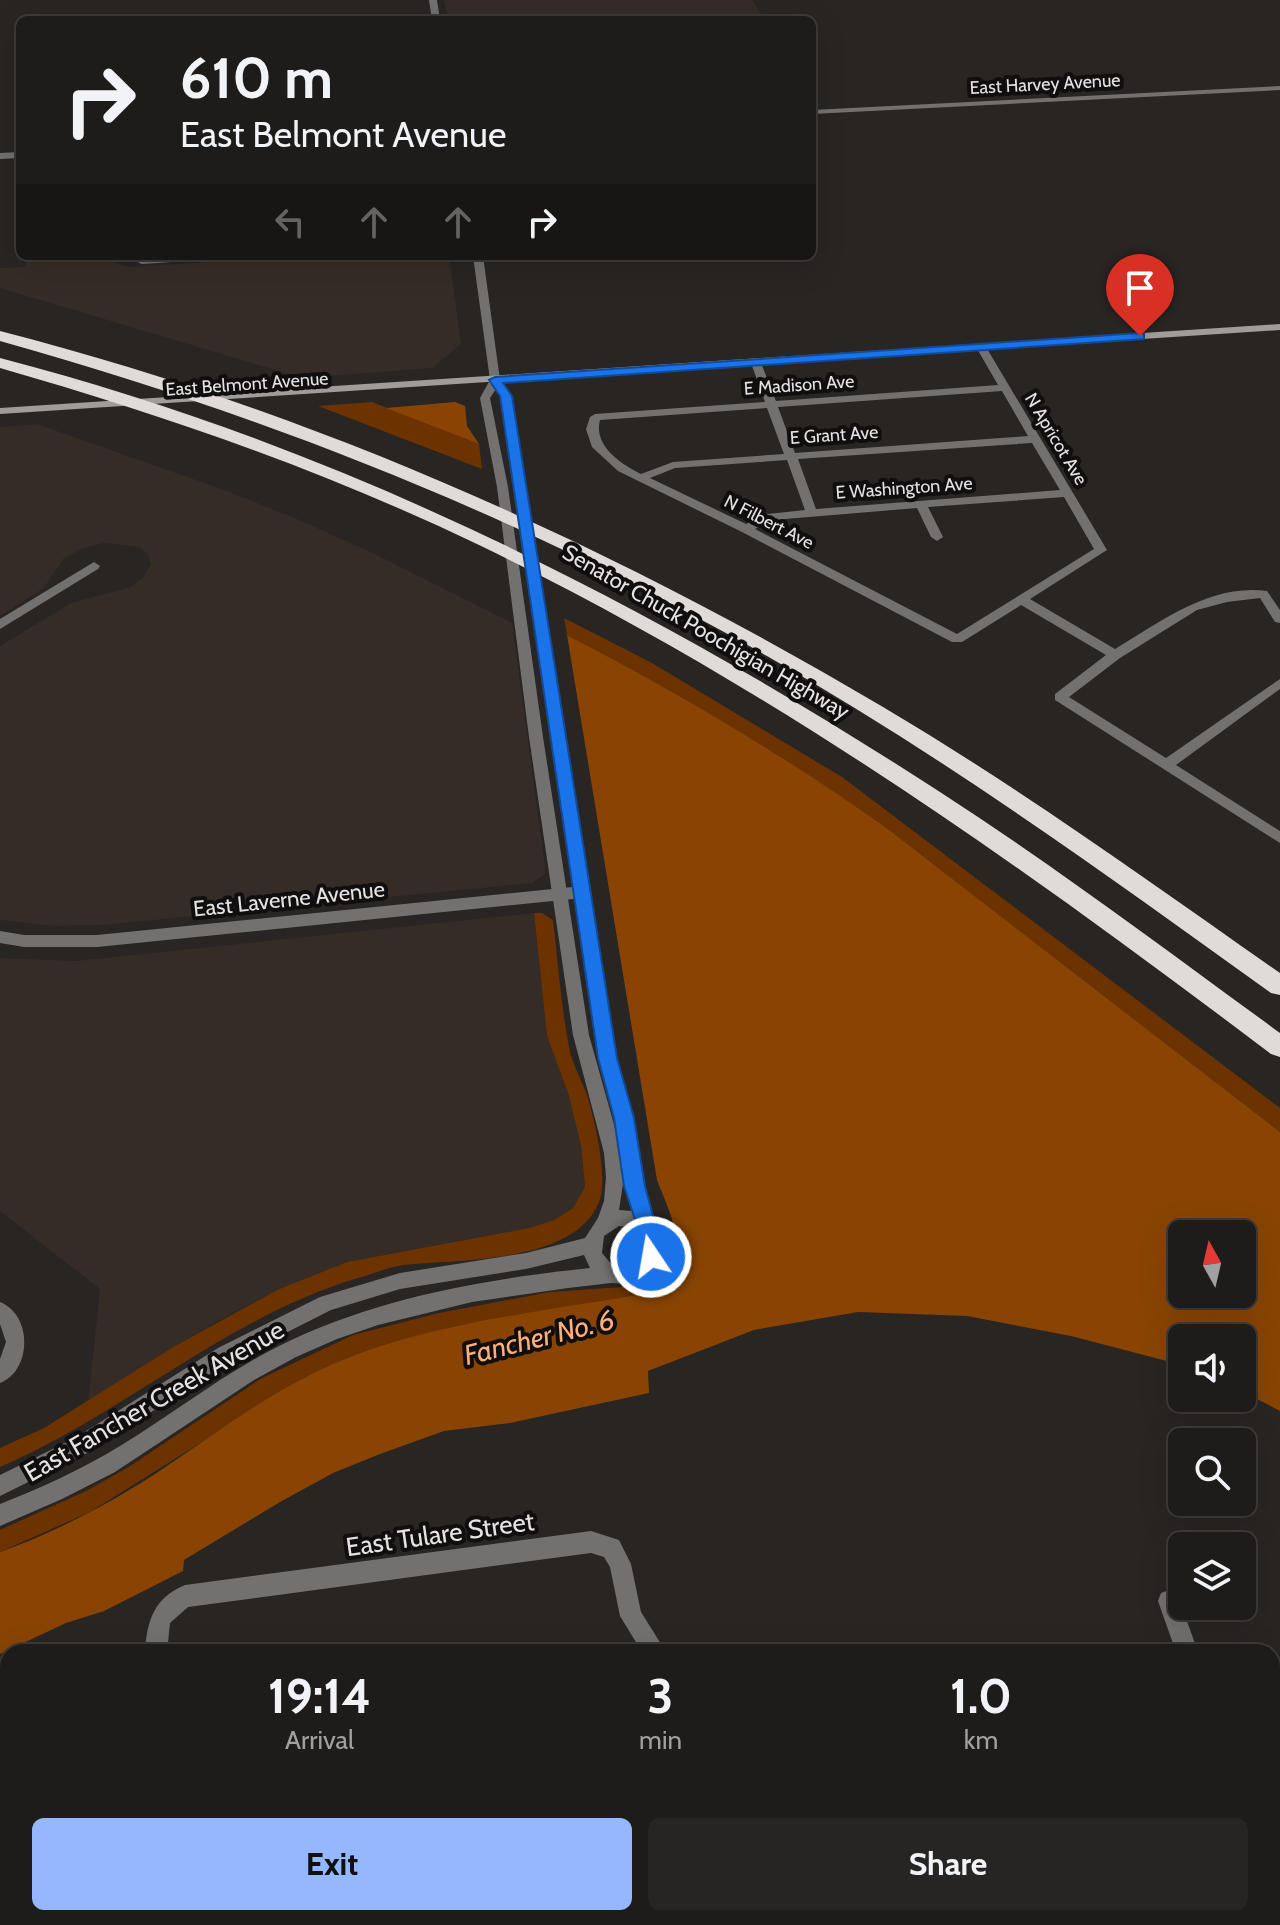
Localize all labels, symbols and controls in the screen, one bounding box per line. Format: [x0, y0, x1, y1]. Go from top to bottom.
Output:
text: 610 m [180, 44, 333, 112]
icon: right [48, 48, 152, 152]
street label: East Harvey Avenue [969, 69, 1121, 99]
text: East Belmont Avenue [180, 112, 506, 156]
icon: left [268, 200, 312, 244]
icon: ahead [352, 200, 396, 244]
icon: ahead [436, 200, 480, 244]
icon: right [520, 200, 564, 244]
pin [1106, 254, 1174, 336]
icon: arrive [1118, 266, 1162, 310]
street label: East Belmont Avenue [165, 367, 329, 401]
street label: E Madison Ave [743, 370, 855, 400]
street label: N Apricot Ave [1020, 389, 1092, 489]
street label: E Grant Ave [789, 421, 879, 449]
street label: E Washington Ave [835, 472, 973, 504]
street label: N Filbert Ave [721, 490, 817, 554]
street label: Senator Chuck Poochigian Highway [558, 539, 854, 725]
street label: East Laverne Avenue [192, 876, 386, 922]
position arrow [609, 1215, 693, 1299]
north arrow [1168, 1220, 1256, 1308]
map controls [1168, 1220, 1256, 1620]
water label: Fancher No. 6 [460, 1302, 618, 1372]
street label: East Fancher Creek Avenue [18, 1313, 290, 1489]
button: sound [1168, 1324, 1256, 1412]
button: search [1168, 1428, 1256, 1516]
street label: East Tulare Street [344, 1505, 537, 1563]
button: layers [1168, 1532, 1256, 1620]
text: 19:14 [268, 1667, 371, 1725]
text: 3 [648, 1667, 673, 1725]
text: 1.0 [950, 1667, 1012, 1725]
text: Arrival [285, 1724, 354, 1756]
text: min [639, 1724, 682, 1756]
text: km [964, 1724, 998, 1756]
button: Exit [32, 1818, 632, 1910]
button: Share [648, 1818, 1248, 1910]

